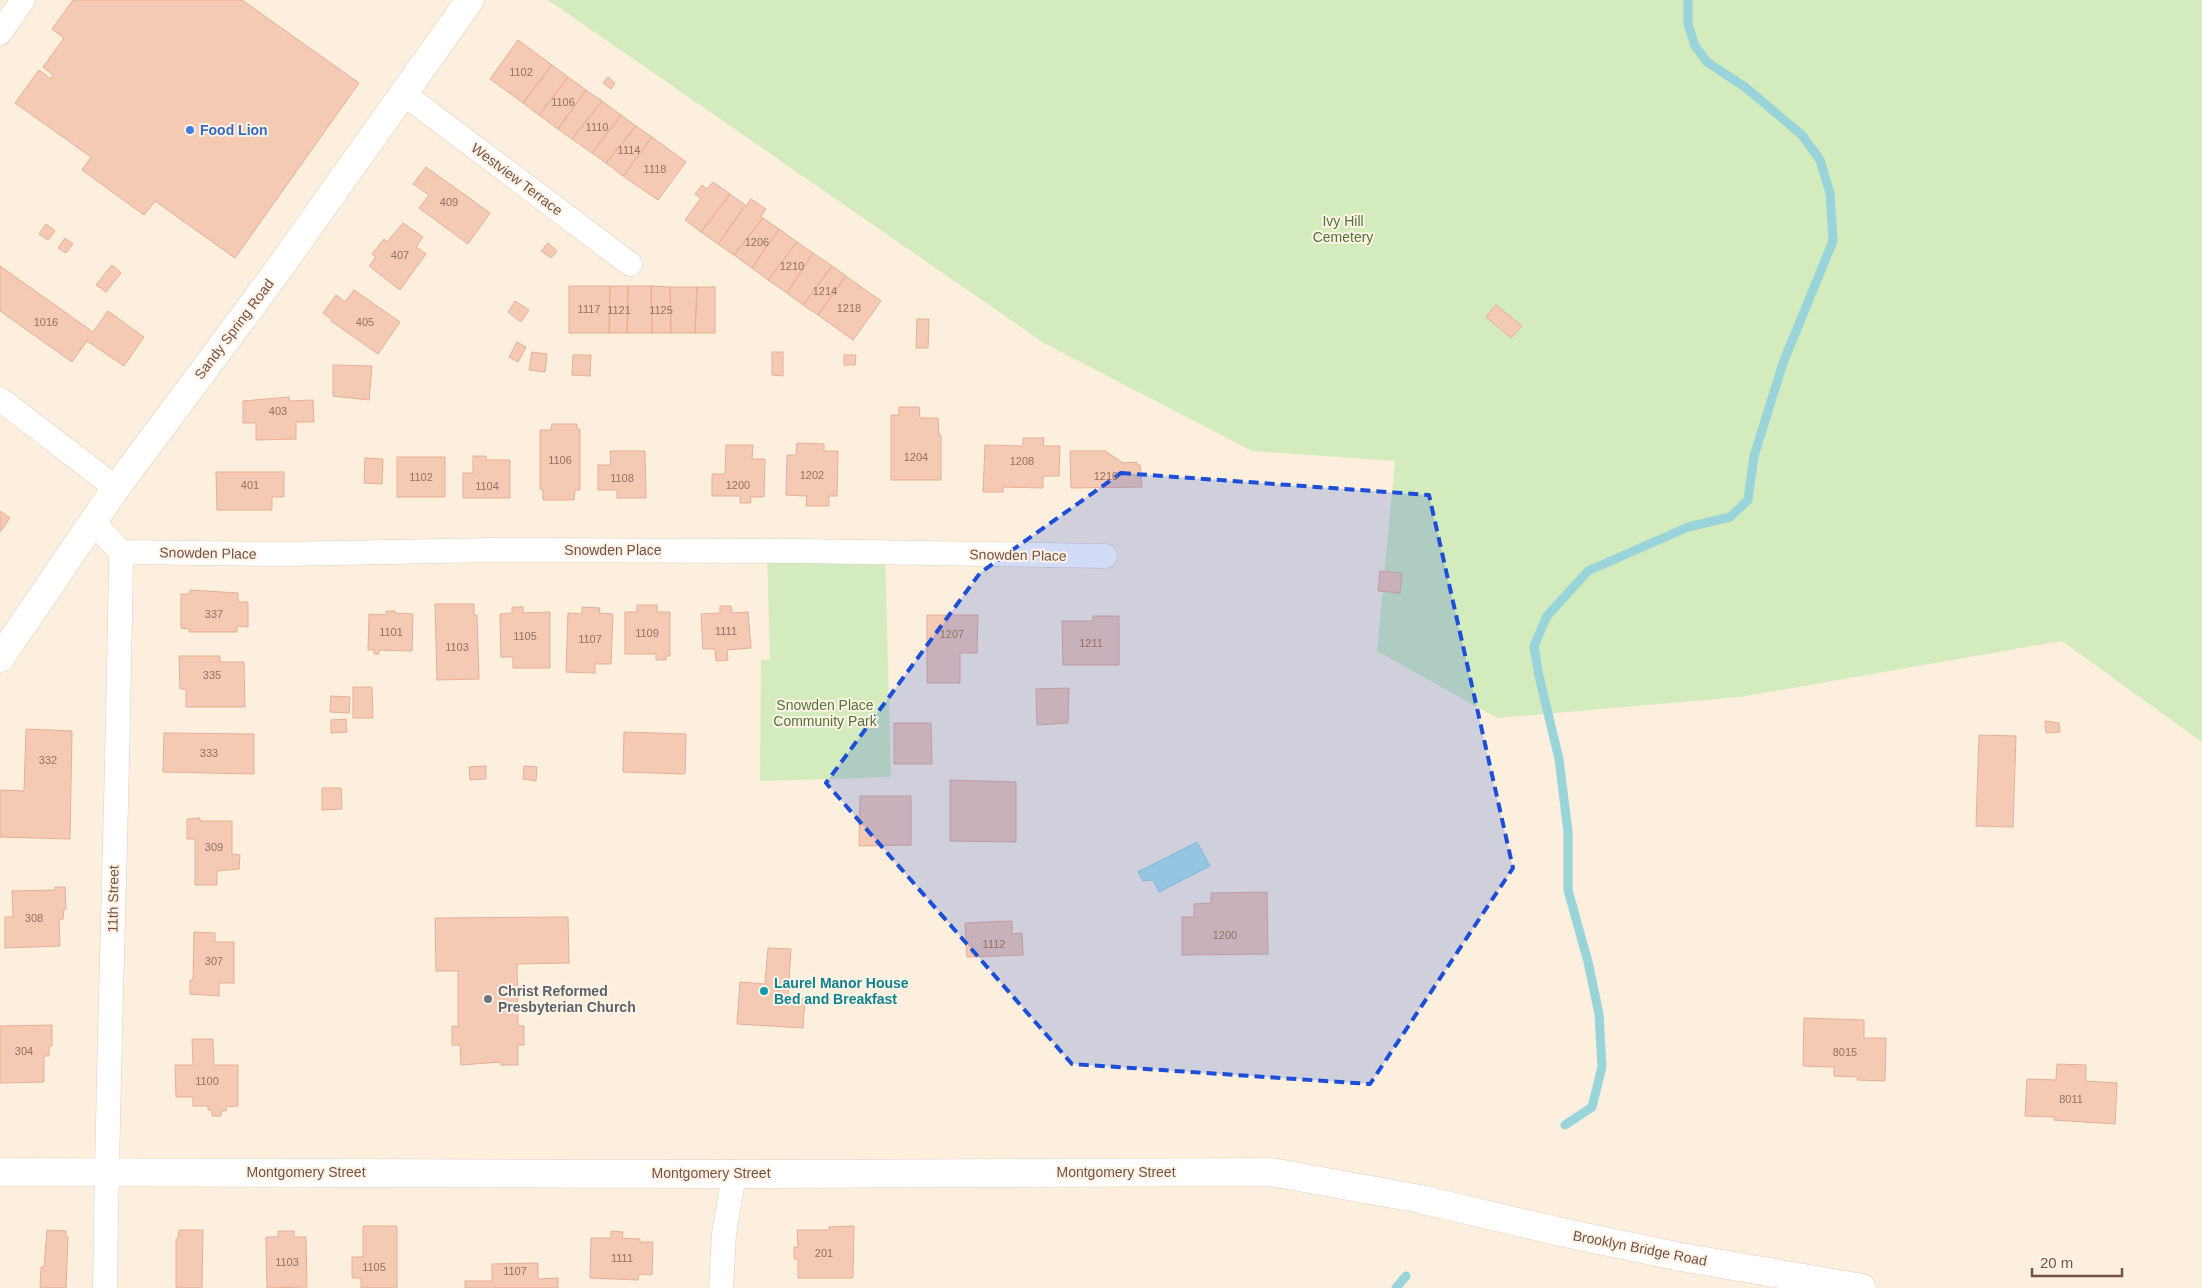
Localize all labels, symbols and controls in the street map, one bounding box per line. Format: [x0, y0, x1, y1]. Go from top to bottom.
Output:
house number: 1102 [509, 66, 533, 78]
house number: 1106 [551, 96, 575, 108]
house number: 1110 [586, 121, 608, 133]
place label: Food Lion [200, 122, 268, 138]
marker: Food Lion [184, 124, 196, 136]
street label: Westview Terrace [468, 140, 566, 219]
house number: 1114 [618, 144, 640, 156]
house number: 1118 [644, 163, 666, 175]
house number: 409 [440, 196, 458, 208]
park label: Ivy Hill Cemetery [1313, 213, 1373, 245]
house number: 1206 [745, 236, 769, 248]
house number: 407 [391, 249, 409, 261]
house number: 1210 [780, 260, 804, 272]
street label: Sandy Spring Road [191, 276, 277, 382]
house number: 1214 [813, 285, 837, 297]
house number: 1218 [837, 302, 861, 314]
house number: 1117 [578, 303, 600, 315]
house number: 1121 [607, 304, 631, 316]
house number: 1125 [649, 304, 673, 316]
house number: 1016 [34, 316, 58, 328]
house number: 405 [356, 316, 374, 328]
house number: 403 [269, 405, 287, 417]
house number: 1204 [904, 451, 928, 463]
house number: 1106 [548, 454, 572, 466]
house number: 1208 [1010, 455, 1034, 467]
house number: 1202 [800, 469, 824, 481]
house number: 1210 [1094, 470, 1118, 482]
house number: 1102 [409, 471, 433, 483]
house number: 1108 [610, 472, 634, 484]
house number: 401 [241, 479, 259, 491]
house number: 1200 [726, 479, 750, 491]
house number: 1104 [475, 480, 499, 492]
street label: Snowden Place [564, 542, 662, 558]
street label: Snowden Place [159, 544, 257, 562]
street label: Snowden Place [969, 546, 1067, 564]
house number: 337 [205, 608, 223, 620]
house number: 1111 [715, 625, 737, 637]
house number: 1101 [379, 626, 403, 638]
house number: 1109 [635, 627, 659, 639]
house number: 1207 [940, 628, 964, 640]
house number: 1105 [513, 630, 537, 642]
house number: 1107 [578, 633, 602, 645]
house number: 1211 [1079, 637, 1103, 649]
house number: 1103 [445, 641, 469, 653]
house number: 335 [203, 669, 221, 681]
park label: Snowden Place Community Park [773, 697, 878, 729]
house number: 333 [200, 747, 218, 759]
house number: 332 [39, 754, 57, 766]
house number: 309 [205, 841, 223, 853]
street label: 11th Street [104, 865, 122, 933]
house number: 308 [25, 912, 43, 924]
house number: 1200 [1213, 929, 1237, 941]
house number: 1112 [983, 938, 1005, 950]
house number: 307 [205, 955, 223, 967]
place label: Laurel Manor House Bed and Breakfast [774, 975, 909, 1007]
place label: Christ Reformed Presbyterian Church [498, 983, 636, 1015]
marker: Laurel Manor House Bed and Breakfast [758, 985, 770, 997]
marker: Christ Reformed Presbyterian Church [482, 993, 494, 1005]
house number: 304 [15, 1045, 33, 1057]
house number: 8015 [1833, 1046, 1857, 1058]
house number: 1100 [195, 1075, 219, 1087]
house number: 8011 [2059, 1093, 2083, 1105]
street label: Montgomery Street [246, 1164, 366, 1180]
street label: Montgomery Street [1056, 1164, 1176, 1180]
street label: Montgomery Street [651, 1165, 771, 1181]
street label: Brooklyn Bridge Road [1572, 1227, 1708, 1269]
scale bar [2032, 1246, 2122, 1278]
house number: 201 [815, 1247, 833, 1259]
house number: 1111 [611, 1252, 633, 1264]
text: 20 m [2040, 1254, 2073, 1271]
house number: 1103 [275, 1256, 299, 1268]
house number: 1105 [362, 1261, 386, 1273]
house number: 1107 [503, 1265, 527, 1277]

